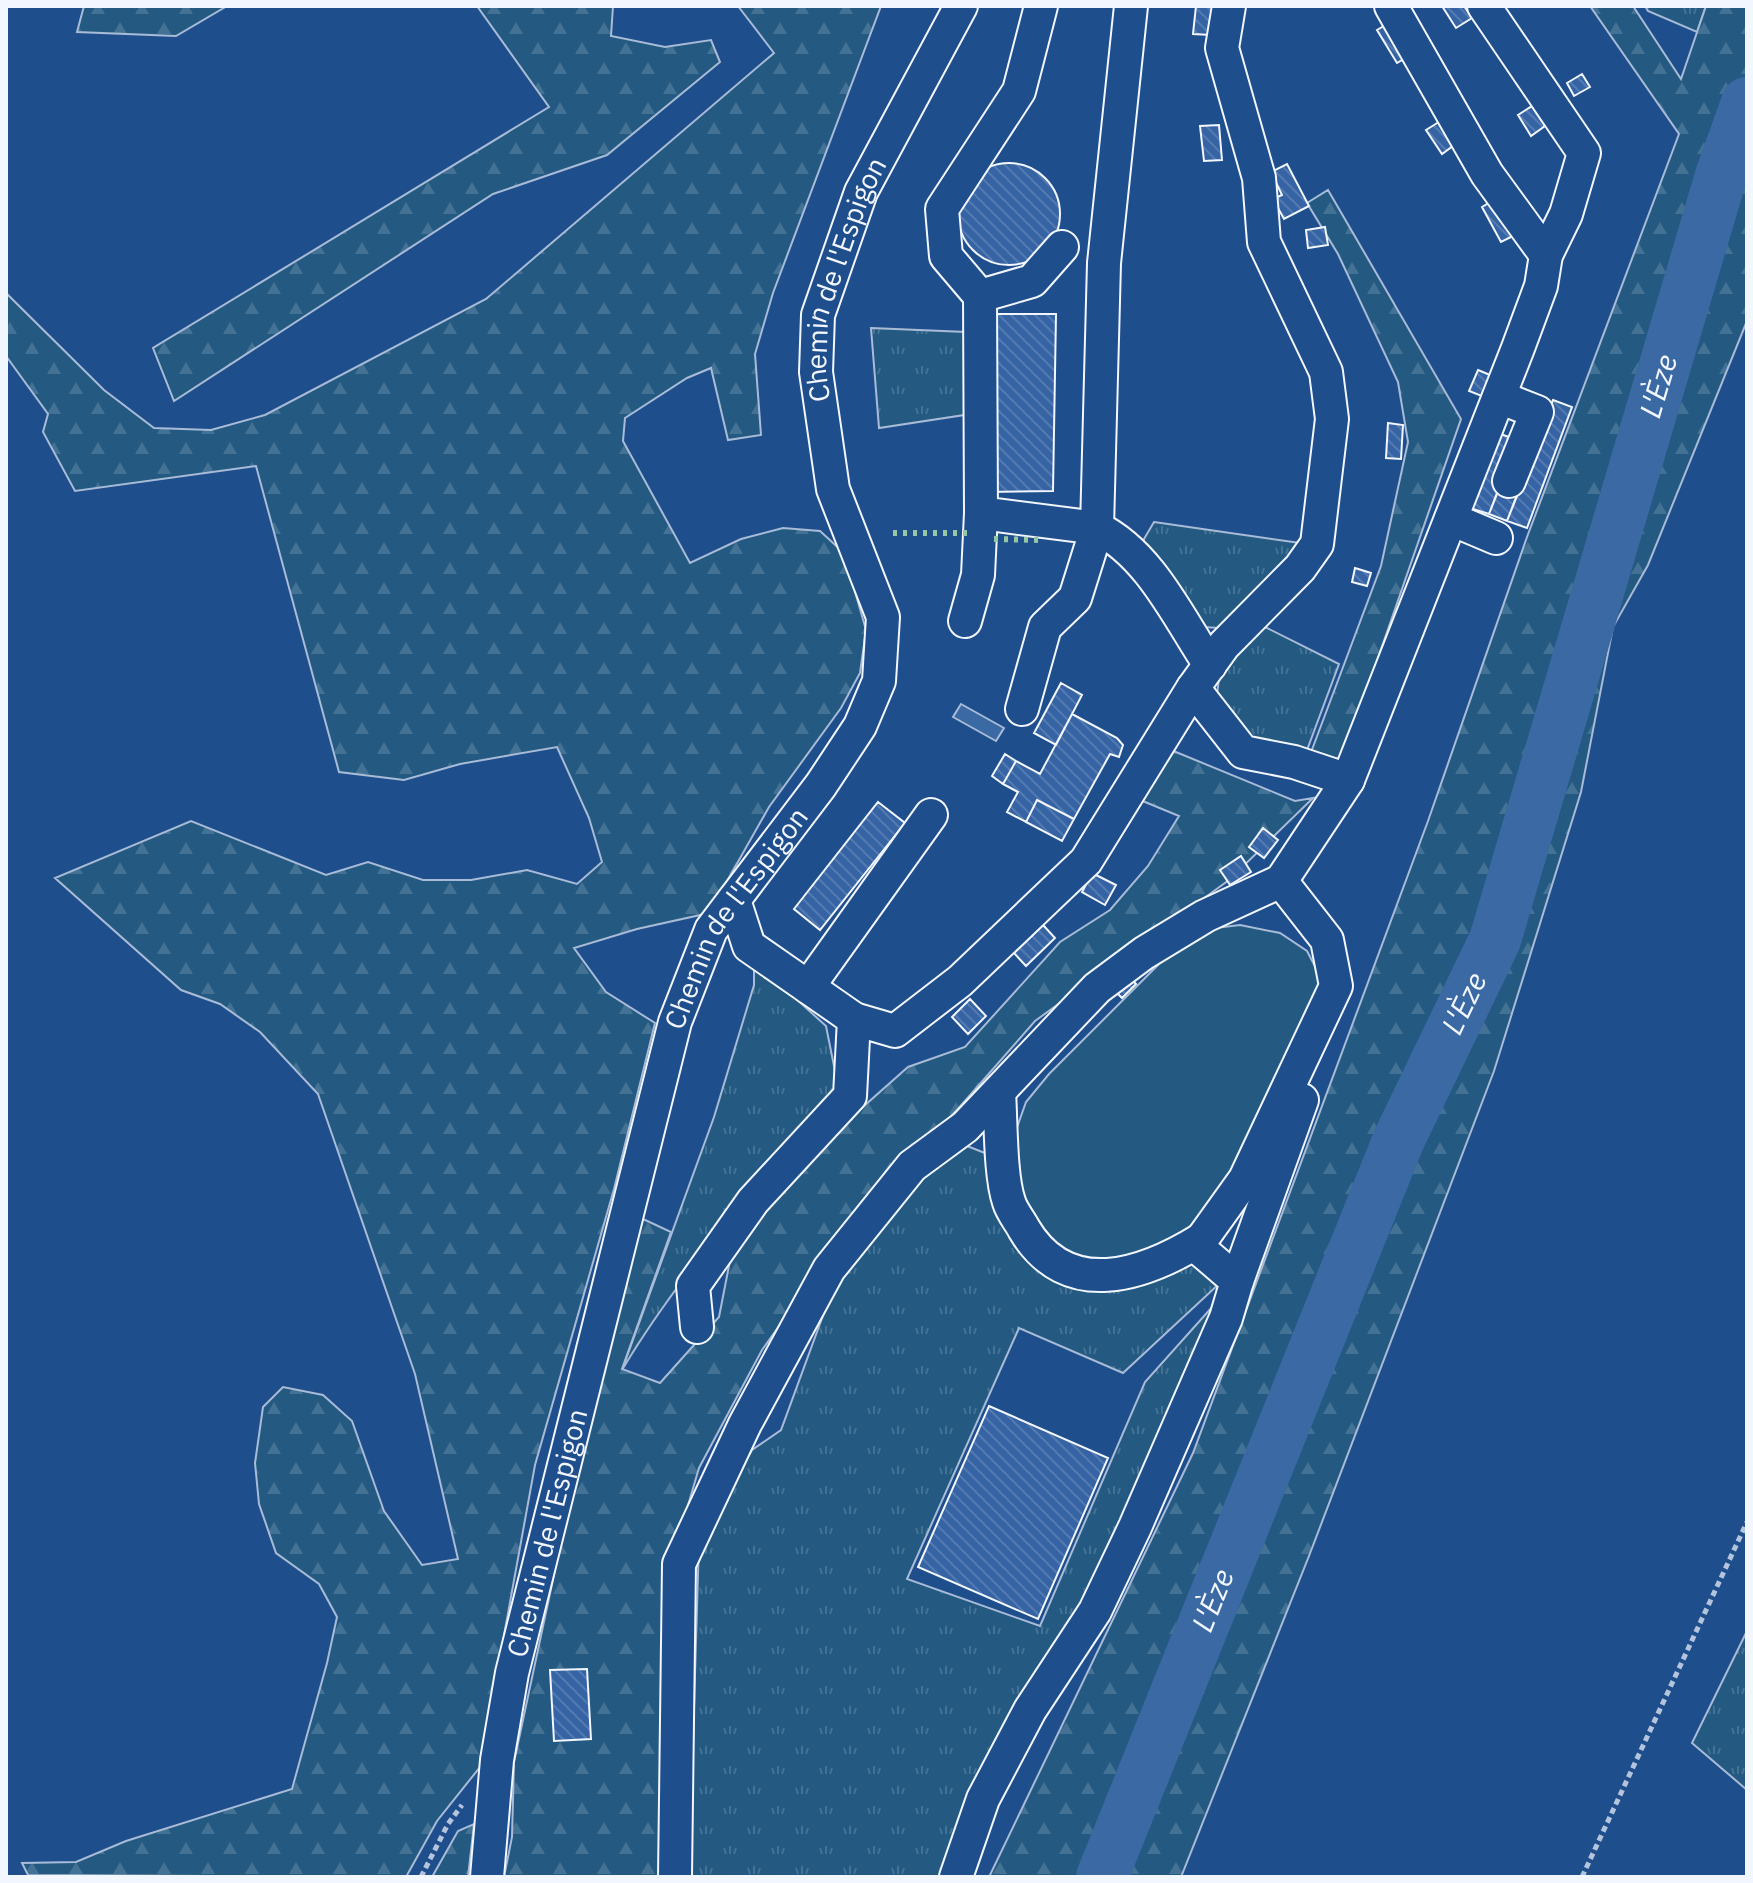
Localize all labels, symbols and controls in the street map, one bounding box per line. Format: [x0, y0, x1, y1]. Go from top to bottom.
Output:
street label: Chemin de l'Espigon [797, 150, 894, 405]
water label: L'Èze [1630, 349, 1685, 422]
street label: Chemin de l'Espigon [655, 799, 816, 1034]
water label: L'Èze [1432, 965, 1495, 1040]
street label: Chemin de l'Espigon [498, 1405, 595, 1661]
water label: L'Èze [1182, 1563, 1242, 1637]

